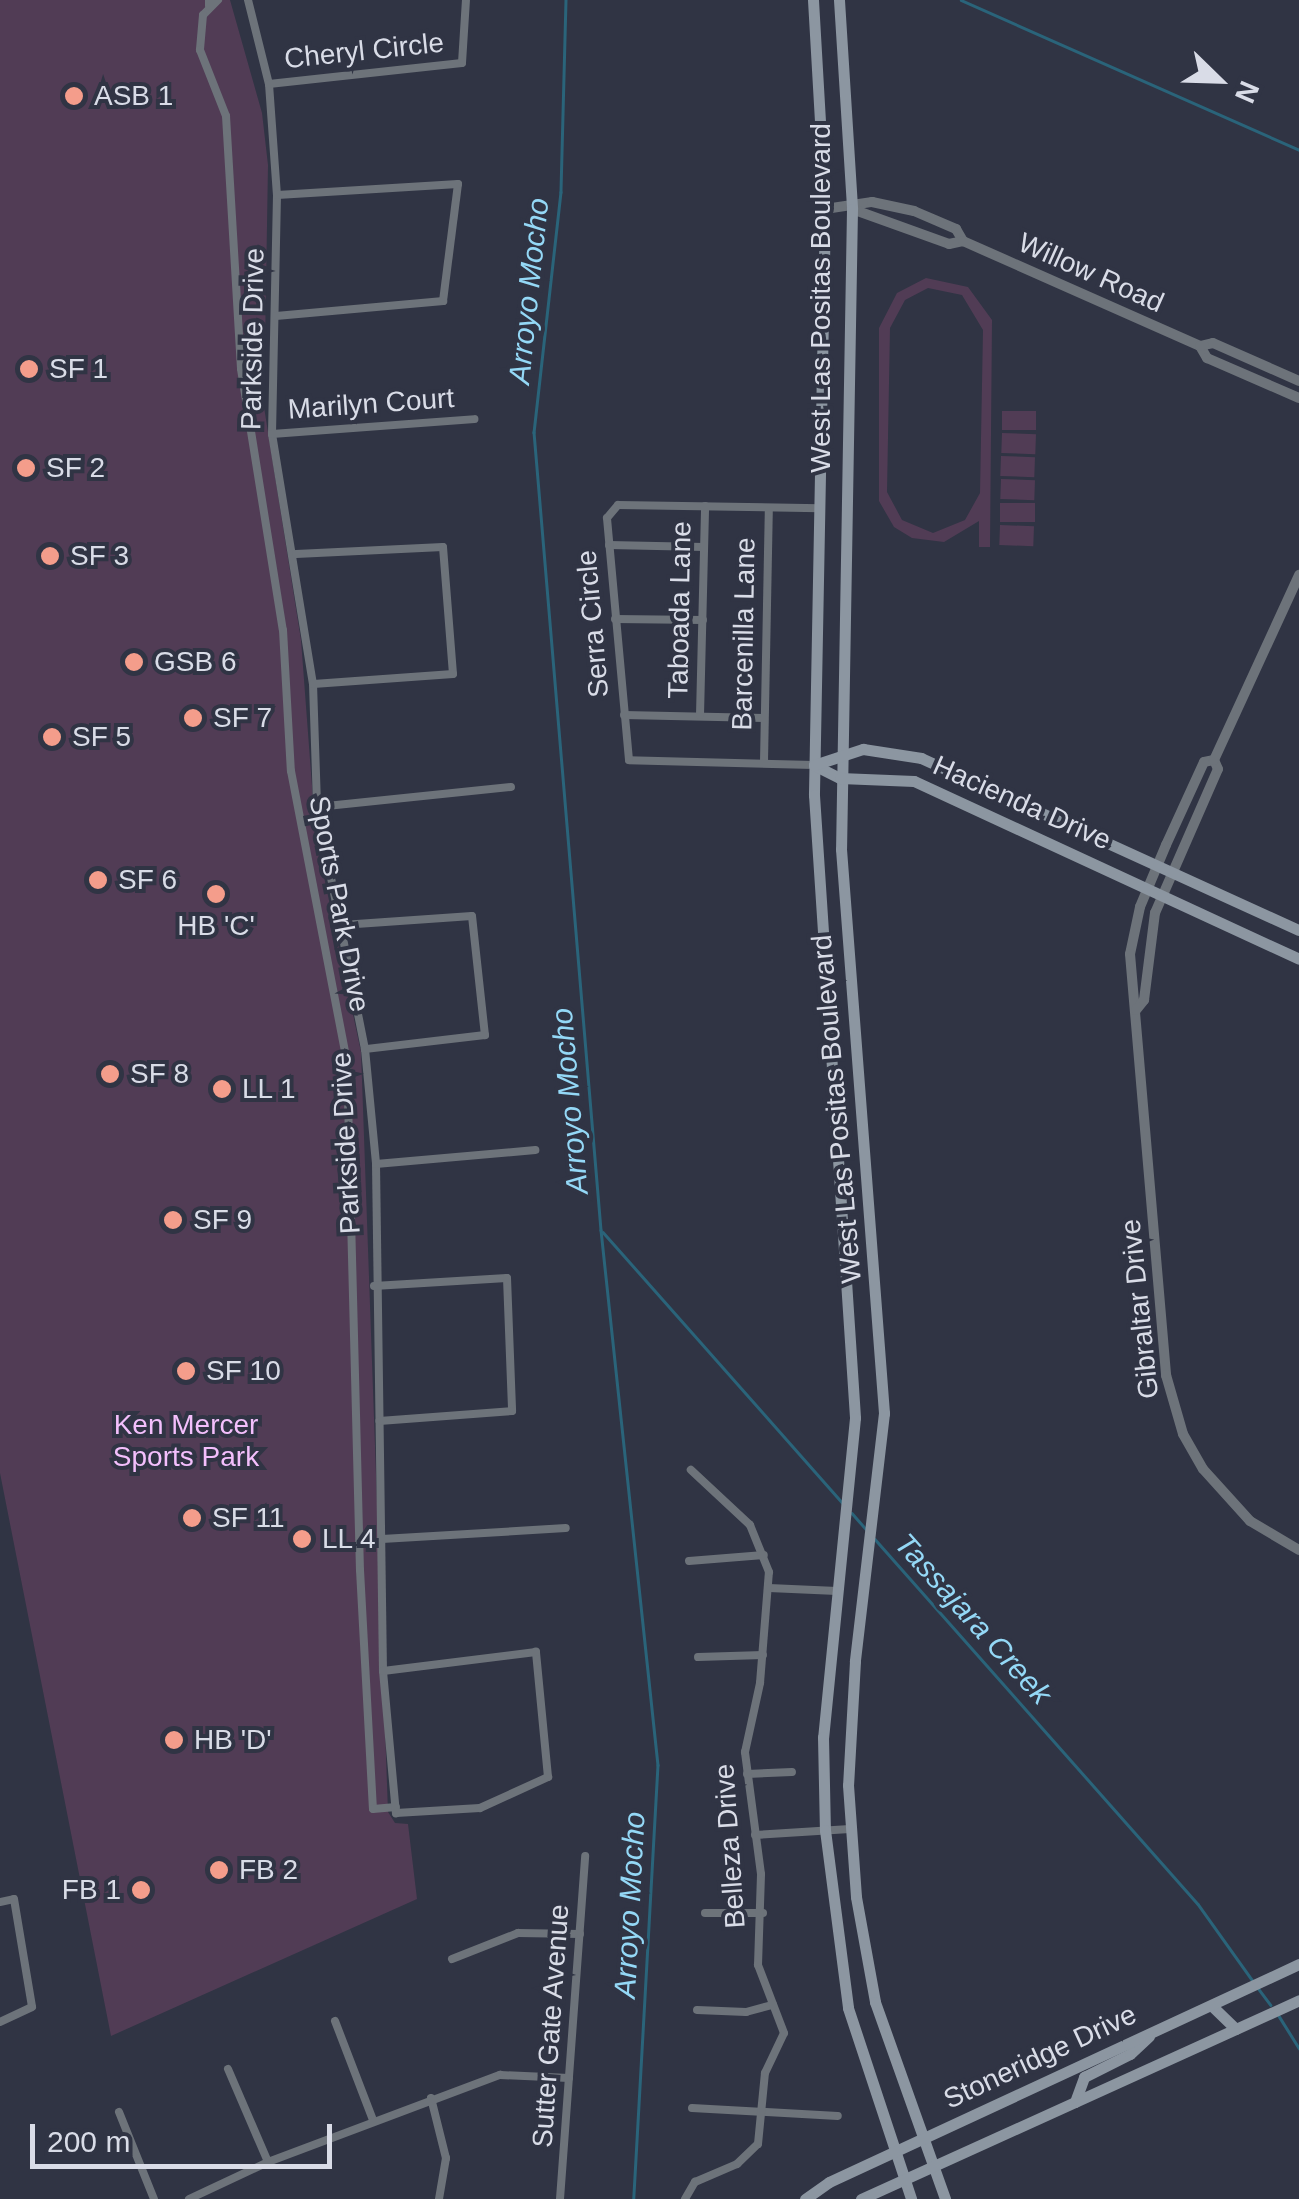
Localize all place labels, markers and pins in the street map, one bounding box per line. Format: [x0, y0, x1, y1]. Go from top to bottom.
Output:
place label: ASB 1 [94, 79, 173, 113]
marker: ASB 1 [63, 85, 85, 107]
place label: SF 1 [49, 352, 108, 386]
marker: SF 1 [18, 358, 40, 380]
place label: SF 2 [46, 451, 105, 485]
marker: SF 2 [15, 457, 37, 479]
place label: SF 3 [70, 539, 129, 573]
marker: SF 3 [39, 545, 61, 567]
place label: GSB 6 [154, 645, 236, 679]
marker: GSB 6 [123, 651, 145, 673]
place label: SF 7 [213, 701, 272, 735]
marker: SF 7 [182, 707, 204, 729]
place label: SF 5 [72, 720, 131, 754]
marker: SF 5 [41, 726, 63, 748]
place label: SF 6 [118, 863, 177, 897]
marker: SF 6 [87, 869, 109, 891]
marker: HB 'C' [205, 883, 227, 905]
place label: HB 'C' [177, 909, 255, 943]
place label: SF 8 [130, 1057, 189, 1091]
marker: SF 8 [99, 1063, 121, 1085]
place label: LL 1 [242, 1072, 296, 1106]
marker: LL 1 [211, 1078, 233, 1100]
place label: SF 9 [193, 1203, 252, 1237]
marker: SF 9 [162, 1209, 184, 1231]
place label: SF 10 [206, 1354, 281, 1388]
marker: SF 10 [175, 1360, 197, 1382]
place label: SF 11 [212, 1501, 285, 1535]
marker: SF 11 [181, 1507, 203, 1529]
place label: LL 4 [322, 1522, 376, 1556]
marker: LL 4 [291, 1528, 313, 1550]
place label: HB 'D' [194, 1723, 272, 1757]
marker: HB 'D' [163, 1729, 185, 1751]
place label: FB 2 [239, 1853, 298, 1887]
marker: FB 2 [208, 1859, 230, 1881]
place label: FB 1 [62, 1873, 121, 1907]
marker: FB 1 [130, 1879, 152, 1901]

